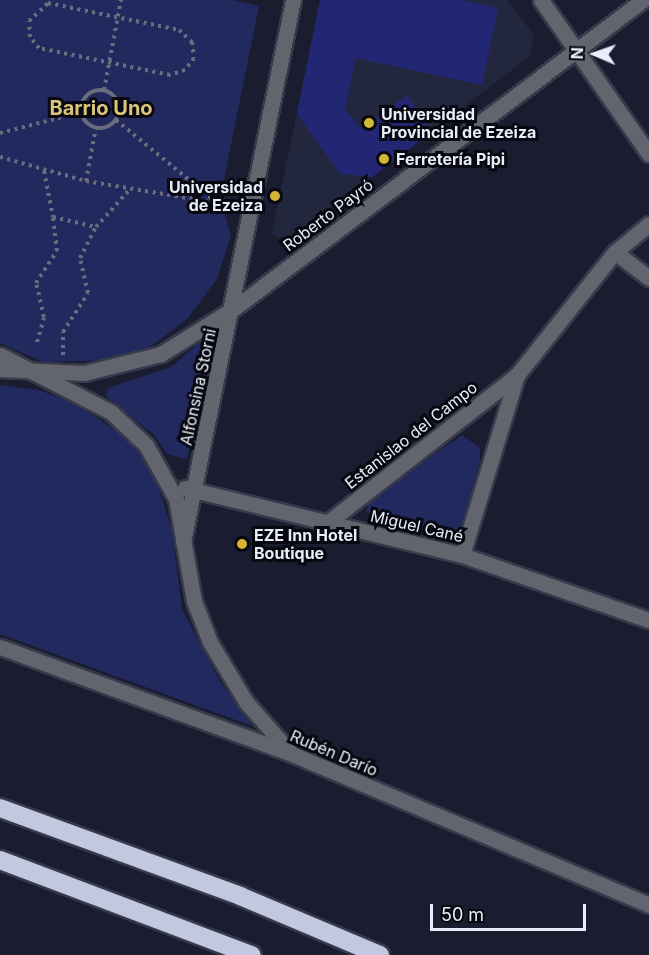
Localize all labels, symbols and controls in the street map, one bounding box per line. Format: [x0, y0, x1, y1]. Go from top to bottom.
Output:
north arrow [565, 24, 625, 84]
text: N [567, 47, 587, 60]
district label: Barrio Uno [49, 96, 153, 120]
place label: Universidad Provincial de Ezeiza [381, 104, 536, 142]
marker: Universidad Provincial de Ezeiza [362, 116, 376, 130]
place label: Ferretería Pipi [396, 149, 505, 169]
marker: Ferretería Pipi [377, 152, 391, 166]
street label: Roberto Payró [279, 175, 377, 255]
place label: Universidad de Ezeiza [169, 177, 263, 215]
marker: Universidad de Ezeiza [268, 189, 282, 203]
street label: Alfonsina Storni [176, 327, 220, 447]
street label: Estanislao del Campo [341, 377, 481, 493]
street label: Miguel Cané [369, 506, 465, 546]
place label: EZE Inn Hotel Boutique [254, 525, 357, 563]
marker: EZE Inn Hotel Boutique [235, 537, 249, 551]
street label: Rubén Darío [287, 726, 381, 780]
scale bar [433, 892, 589, 930]
text: 50 m [441, 904, 484, 925]

